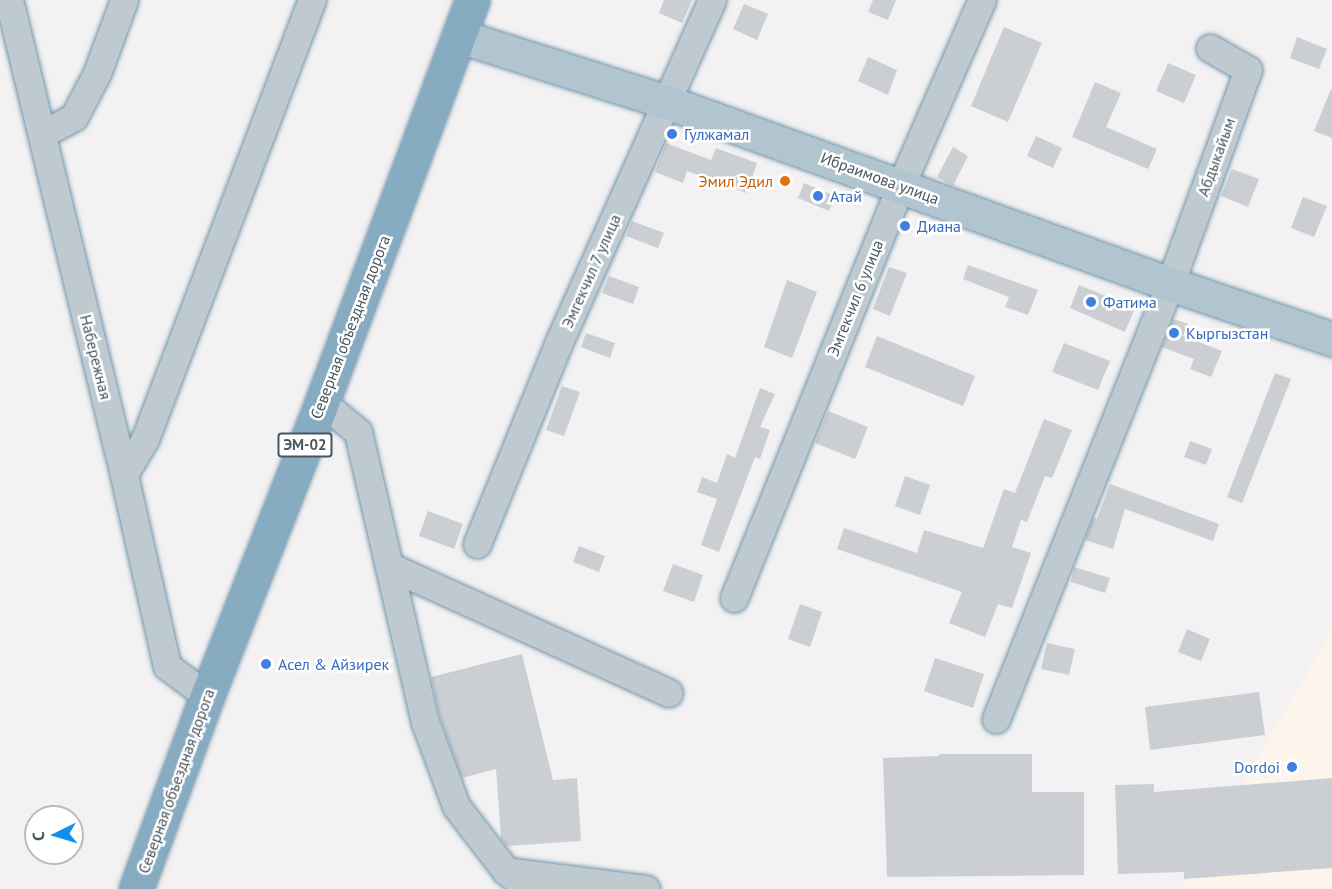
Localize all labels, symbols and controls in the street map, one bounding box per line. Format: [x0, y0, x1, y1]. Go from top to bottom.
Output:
street label: Абдыкайым [1193, 115, 1239, 199]
place label: Гулжамал [684, 124, 749, 144]
marker: Гулжамал [665, 127, 679, 141]
street label: Ибраимова улица [818, 148, 942, 208]
place label: Эмил Эдил [698, 171, 773, 191]
marker: Эмил Эдил [778, 174, 792, 188]
place label: Атай [830, 186, 862, 206]
marker: Атай [811, 189, 825, 203]
street label: Эмгекчил 7 улица [557, 211, 625, 331]
place label: Диана [917, 216, 961, 236]
marker: Диана [898, 219, 912, 233]
street label: Северная объездная дорога [306, 232, 394, 422]
street label: Эмгекчил 6 улица [823, 237, 887, 359]
place label: Фатима [1103, 292, 1157, 312]
marker: Фатима [1084, 295, 1098, 309]
street label: Набережная [76, 313, 116, 401]
place label: Кыргызстан [1186, 323, 1268, 343]
marker: Кыргызстан [1167, 326, 1181, 340]
road number: ЭМ-02 [276, 433, 334, 457]
place label: Асел & Айзирек [278, 654, 390, 674]
marker: Асел & Айзирек [259, 657, 273, 671]
street label: Северная объездная дорога [134, 686, 218, 876]
place label: Dordoi [1234, 757, 1280, 777]
marker: Dordoi [1285, 760, 1299, 774]
north arrow [24, 805, 84, 865]
text: С [28, 831, 48, 842]

